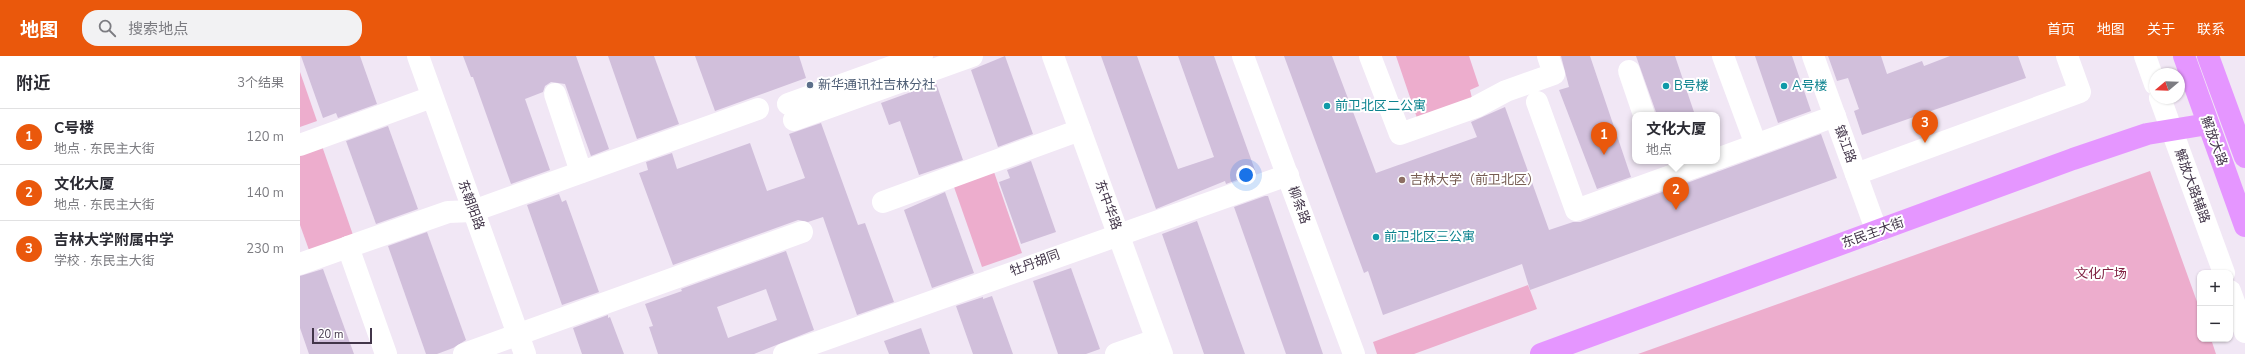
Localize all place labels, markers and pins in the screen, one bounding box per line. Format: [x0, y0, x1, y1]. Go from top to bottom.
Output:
place label: 新华通讯社吉林分社 [818, 76, 935, 94]
place label: B号楼 [1674, 77, 1709, 95]
place label: A号楼 [1792, 77, 1827, 95]
marker: 新华通讯社吉林分社 [805, 80, 815, 90]
marker: B号楼 [1661, 81, 1671, 91]
marker: A号楼 [1779, 81, 1789, 91]
place label: 前卫北区二公寓 [1335, 97, 1426, 115]
marker: 前卫北区二公寓 [1322, 101, 1332, 111]
pin: 3 [1912, 110, 1938, 143]
pin: 1 [1591, 122, 1617, 155]
place label: 吉林大学（前卫北区） [1410, 171, 1540, 189]
marker: 吉林大学（前卫北区） [1397, 175, 1407, 185]
pin: 2 [1663, 177, 1689, 210]
place label: 前卫北区三公寓 [1384, 228, 1475, 246]
marker: 前卫北区三公寓 [1371, 232, 1381, 242]

